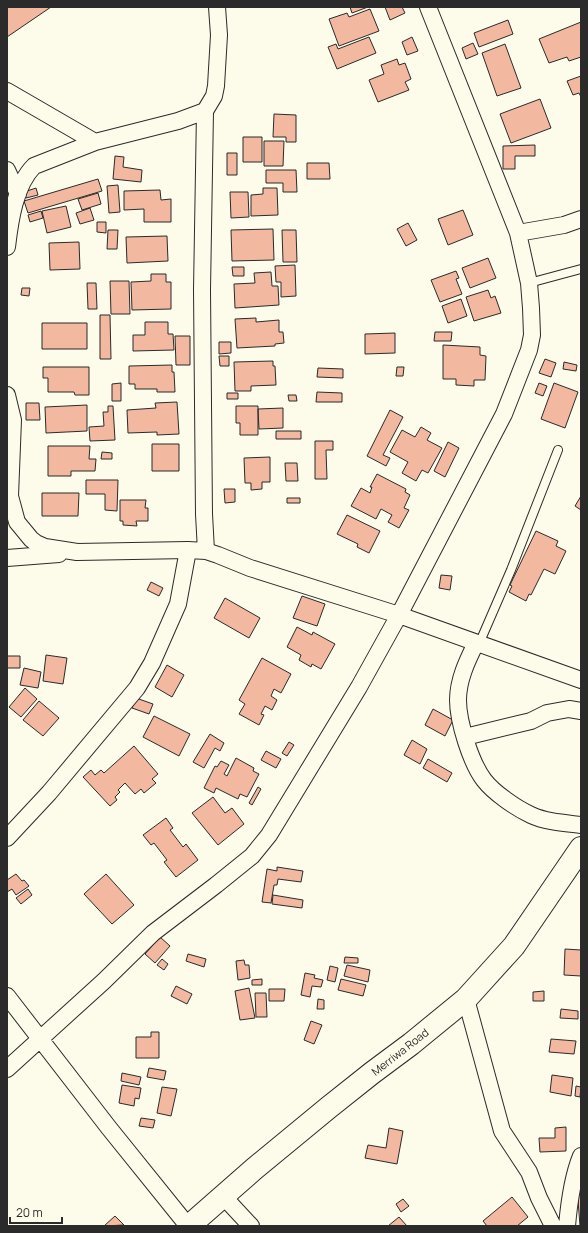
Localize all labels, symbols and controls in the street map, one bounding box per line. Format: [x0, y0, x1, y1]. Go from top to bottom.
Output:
street label: Merriwa Road [368, 1025, 431, 1079]
scale bar [10, 1199, 62, 1225]
text: 20 m [16, 1204, 43, 1221]

